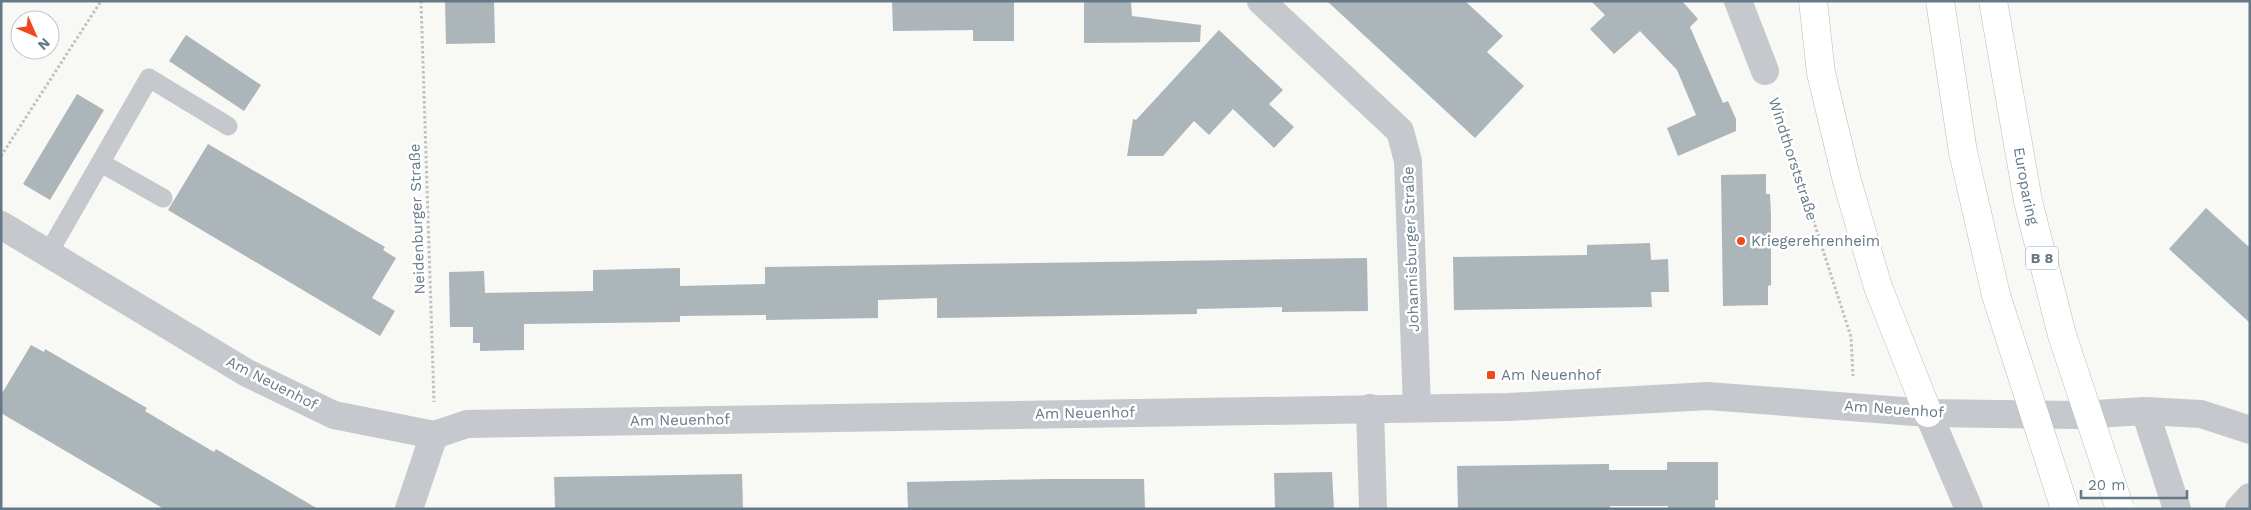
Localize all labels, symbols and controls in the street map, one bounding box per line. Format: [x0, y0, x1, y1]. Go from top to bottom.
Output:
north arrow [10, 10, 60, 60]
text: N [35, 35, 54, 54]
street label: Windthorststraße [1765, 95, 1821, 223]
street label: Neidenburger Straße [405, 143, 429, 295]
street label: Europaring [2010, 146, 2043, 227]
street label: Johannisburger Straße [1399, 166, 1423, 332]
place label: Kriegerehrenheim [1751, 232, 1880, 250]
marker: Kriegerehrenheim [1735, 235, 1747, 247]
road number: B 8 [2026, 247, 2058, 270]
street label: Am Neuenhof [223, 352, 321, 414]
place label: Am Neuenhof [1501, 366, 1601, 384]
marker: Am Neuenhof [1485, 369, 1497, 381]
street label: Am Neuenhof [1843, 397, 1945, 421]
street label: Am Neuenhof [1035, 403, 1135, 423]
street label: Am Neuenhof [630, 410, 730, 430]
scale bar [2081, 468, 2187, 500]
text: 20 m [2088, 476, 2126, 494]

